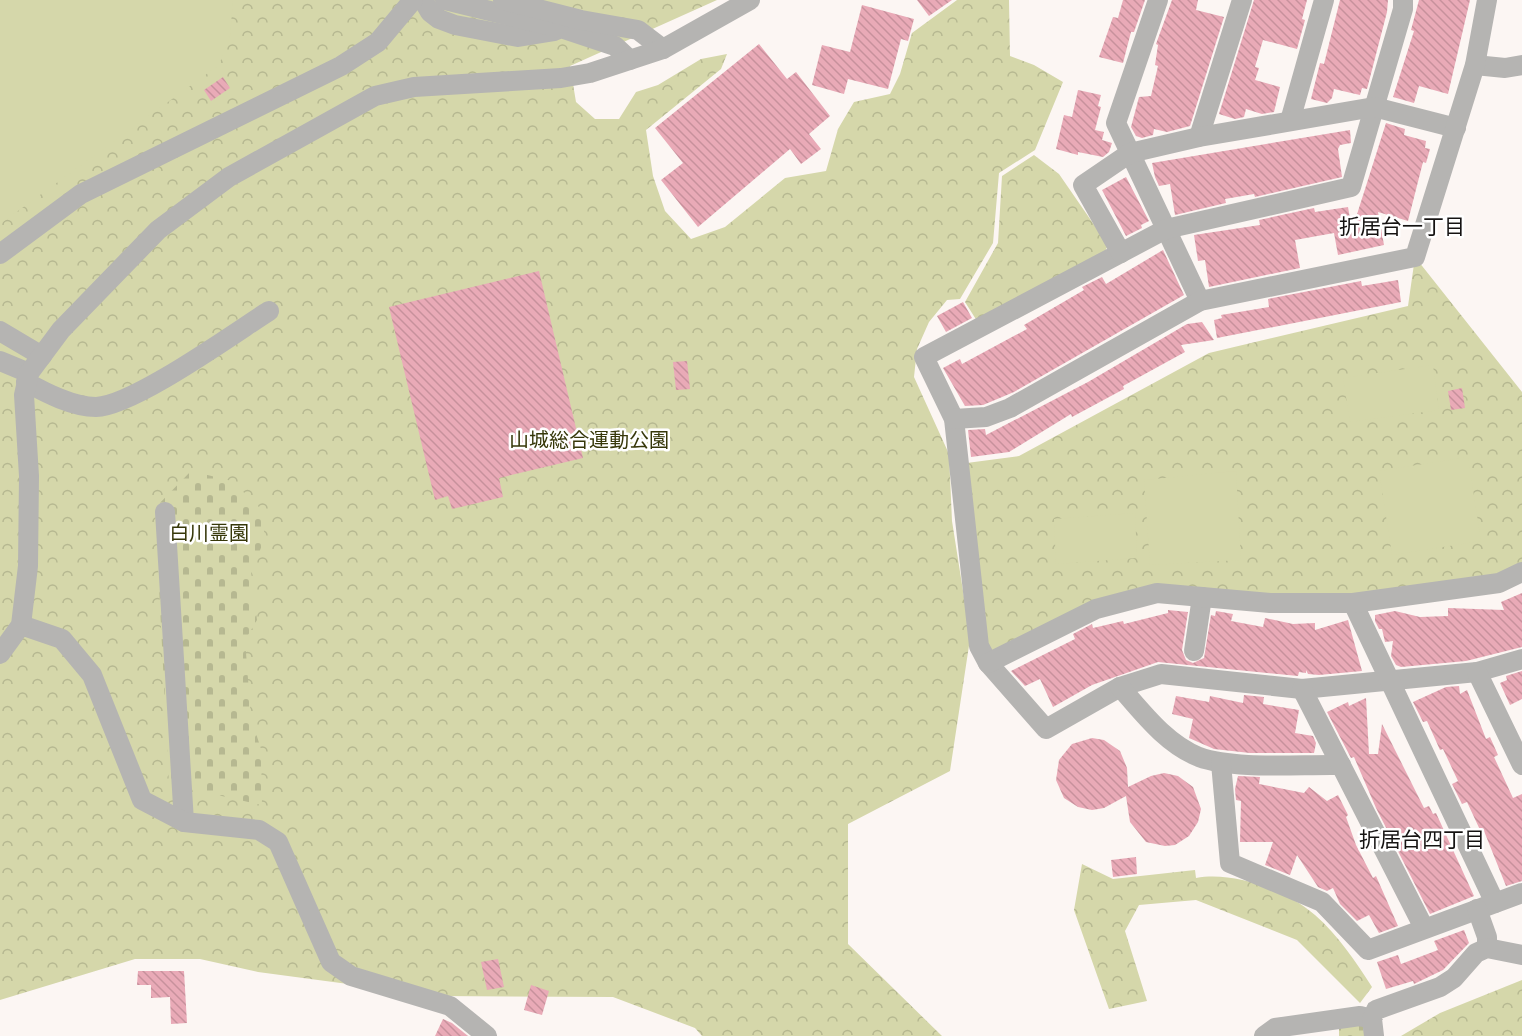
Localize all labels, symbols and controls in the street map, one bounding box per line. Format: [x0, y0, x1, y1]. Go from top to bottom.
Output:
district label: 折居台一丁目 [1339, 215, 1465, 238]
park label: 山城総合運動公園 [509, 429, 669, 451]
park label: 白川霊園 [169, 522, 249, 544]
district label: 折居台四丁目 [1359, 828, 1485, 851]

